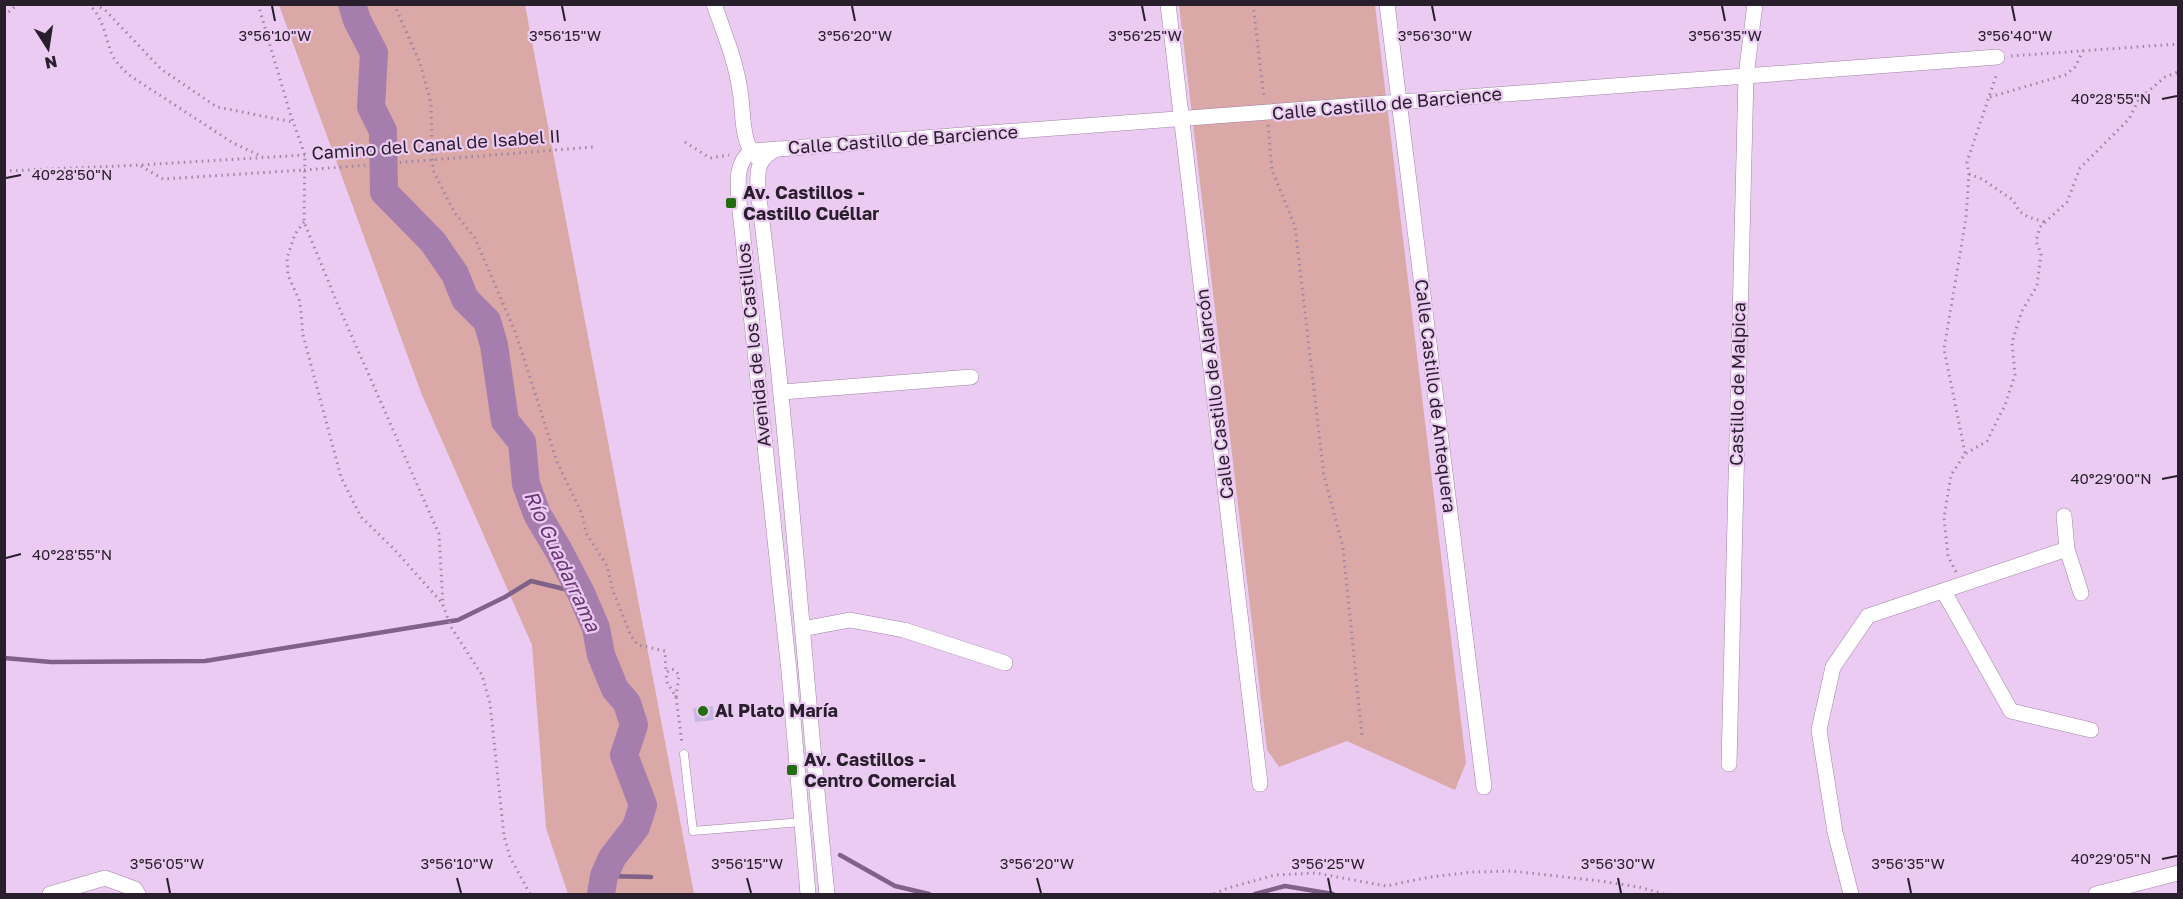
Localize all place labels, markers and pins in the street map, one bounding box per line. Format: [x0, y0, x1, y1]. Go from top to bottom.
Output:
place label: Av. Castillos - Castillo Cuéllar [743, 181, 879, 224]
marker: Av. Castillos - Castillo Cuéllar [724, 196, 738, 210]
place label: Al Plato María [715, 699, 838, 721]
marker: Al Plato María [696, 704, 710, 718]
place label: Av. Castillos - Centro Comercial [804, 748, 956, 791]
marker: Av. Castillos - Centro Comercial [785, 763, 799, 777]

